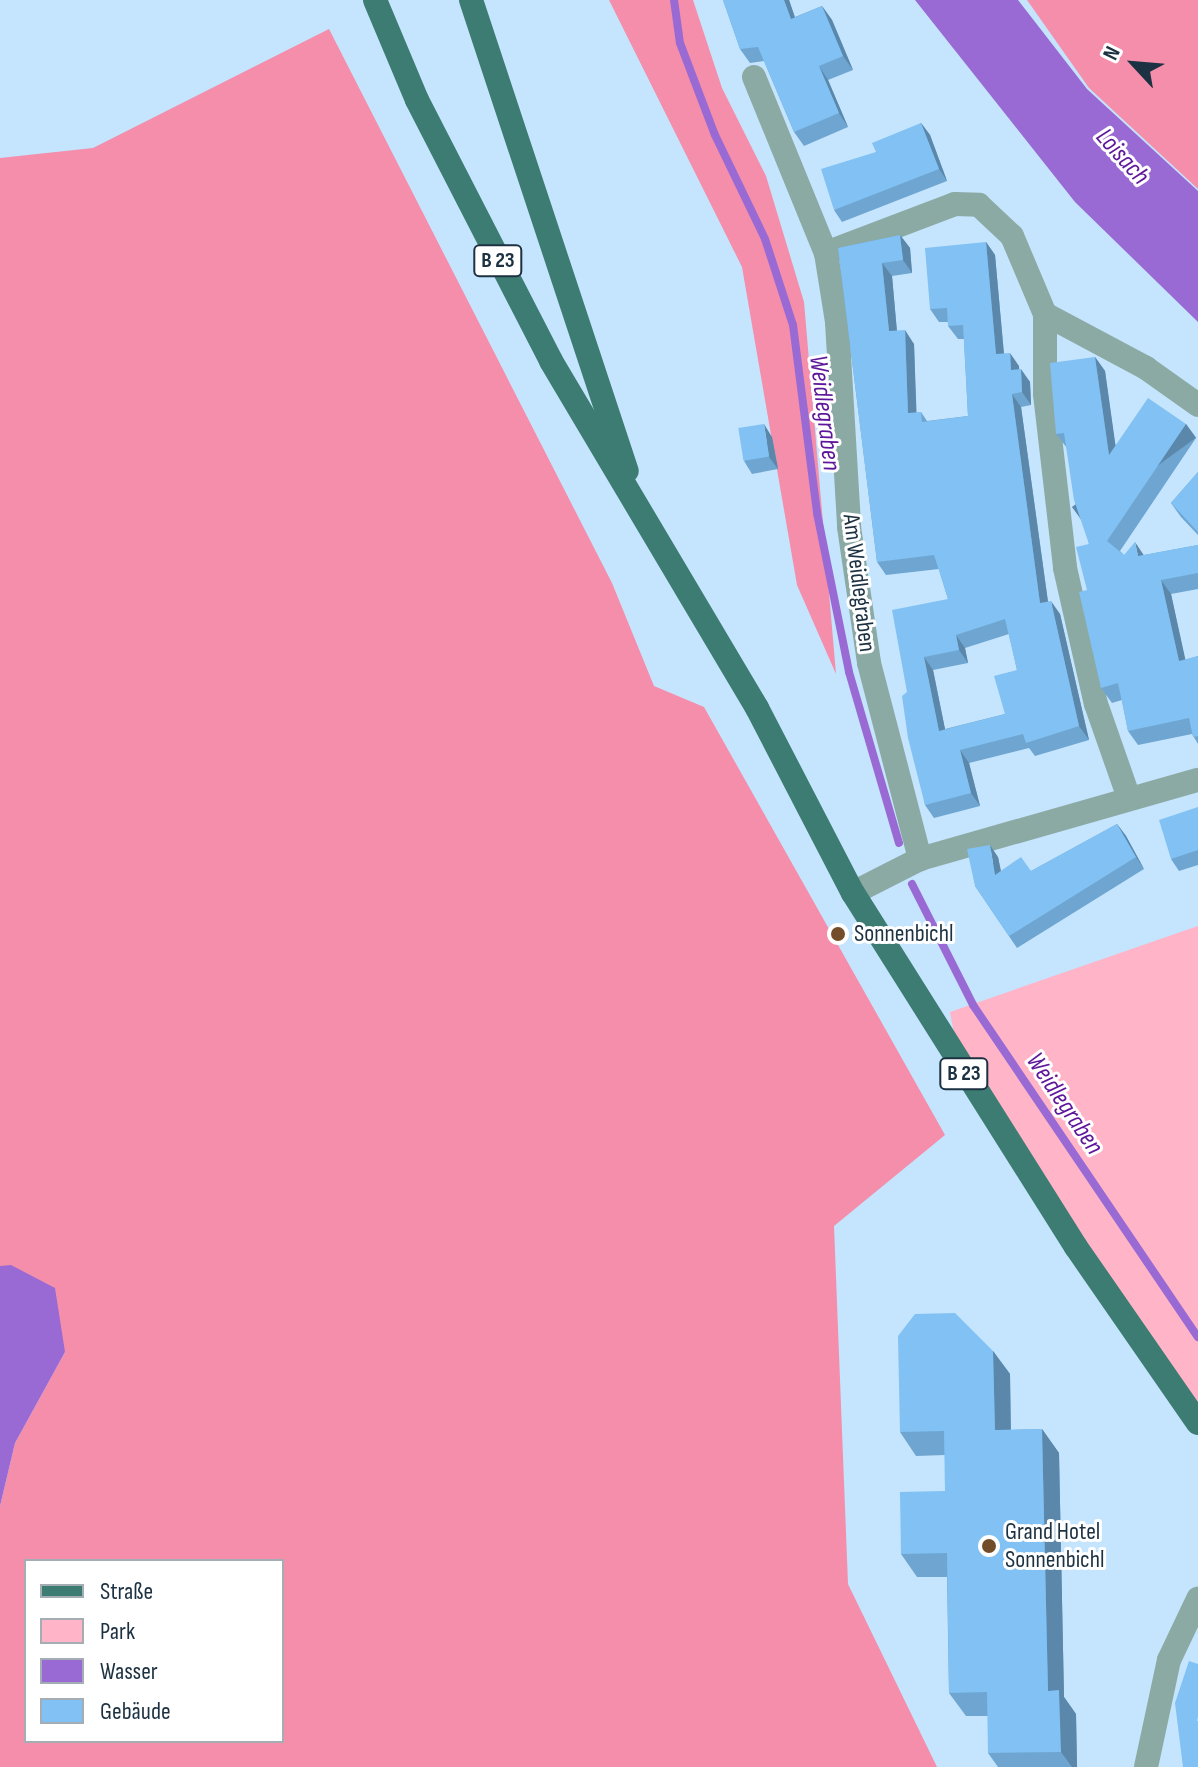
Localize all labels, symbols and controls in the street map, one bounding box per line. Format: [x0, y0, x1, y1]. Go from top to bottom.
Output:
north arrow [1094, 24, 1174, 104]
text: N [1097, 42, 1127, 64]
water label: Loisach [1089, 122, 1155, 192]
road number: B 23 [472, 243, 524, 279]
water label: Weidlegraben [801, 353, 847, 473]
street label: Am Weidlegraben [836, 512, 882, 654]
place label: Sonnenbichl [854, 920, 953, 948]
marker: Sonnenbichl [829, 925, 847, 943]
water label: Weidlegraben [1019, 1047, 1109, 1161]
road number: B 23 [938, 1056, 990, 1092]
place label: Grand Hotel Sonnenbichl [1005, 1518, 1104, 1574]
marker: Grand Hotel Sonnenbichl [980, 1537, 998, 1555]
legend [24, 1559, 284, 1743]
text: Straße [100, 1577, 153, 1606]
text: Park [100, 1617, 135, 1646]
text: Wasser [100, 1657, 158, 1686]
text: Gebäude [100, 1697, 171, 1726]

